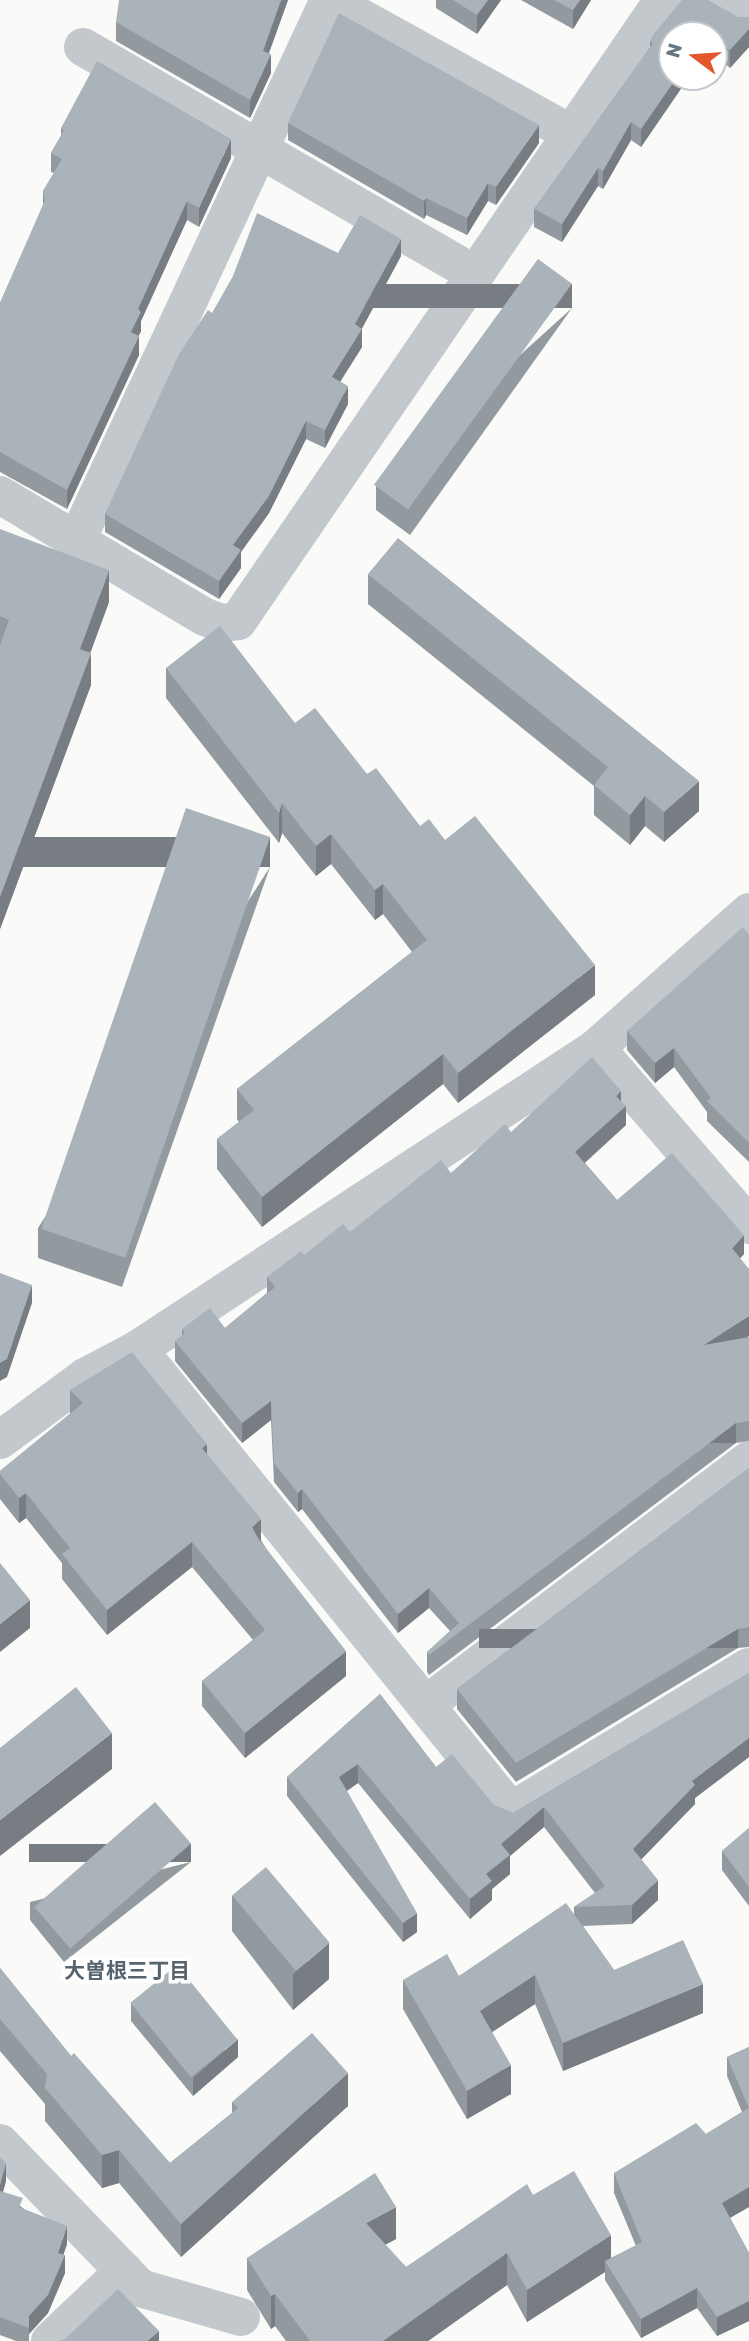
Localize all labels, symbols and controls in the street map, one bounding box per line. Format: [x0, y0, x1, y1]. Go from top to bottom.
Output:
north arrow [658, 21, 728, 91]
text: N [661, 41, 687, 60]
district label: 大曽根三丁目 [64, 1958, 190, 1984]

